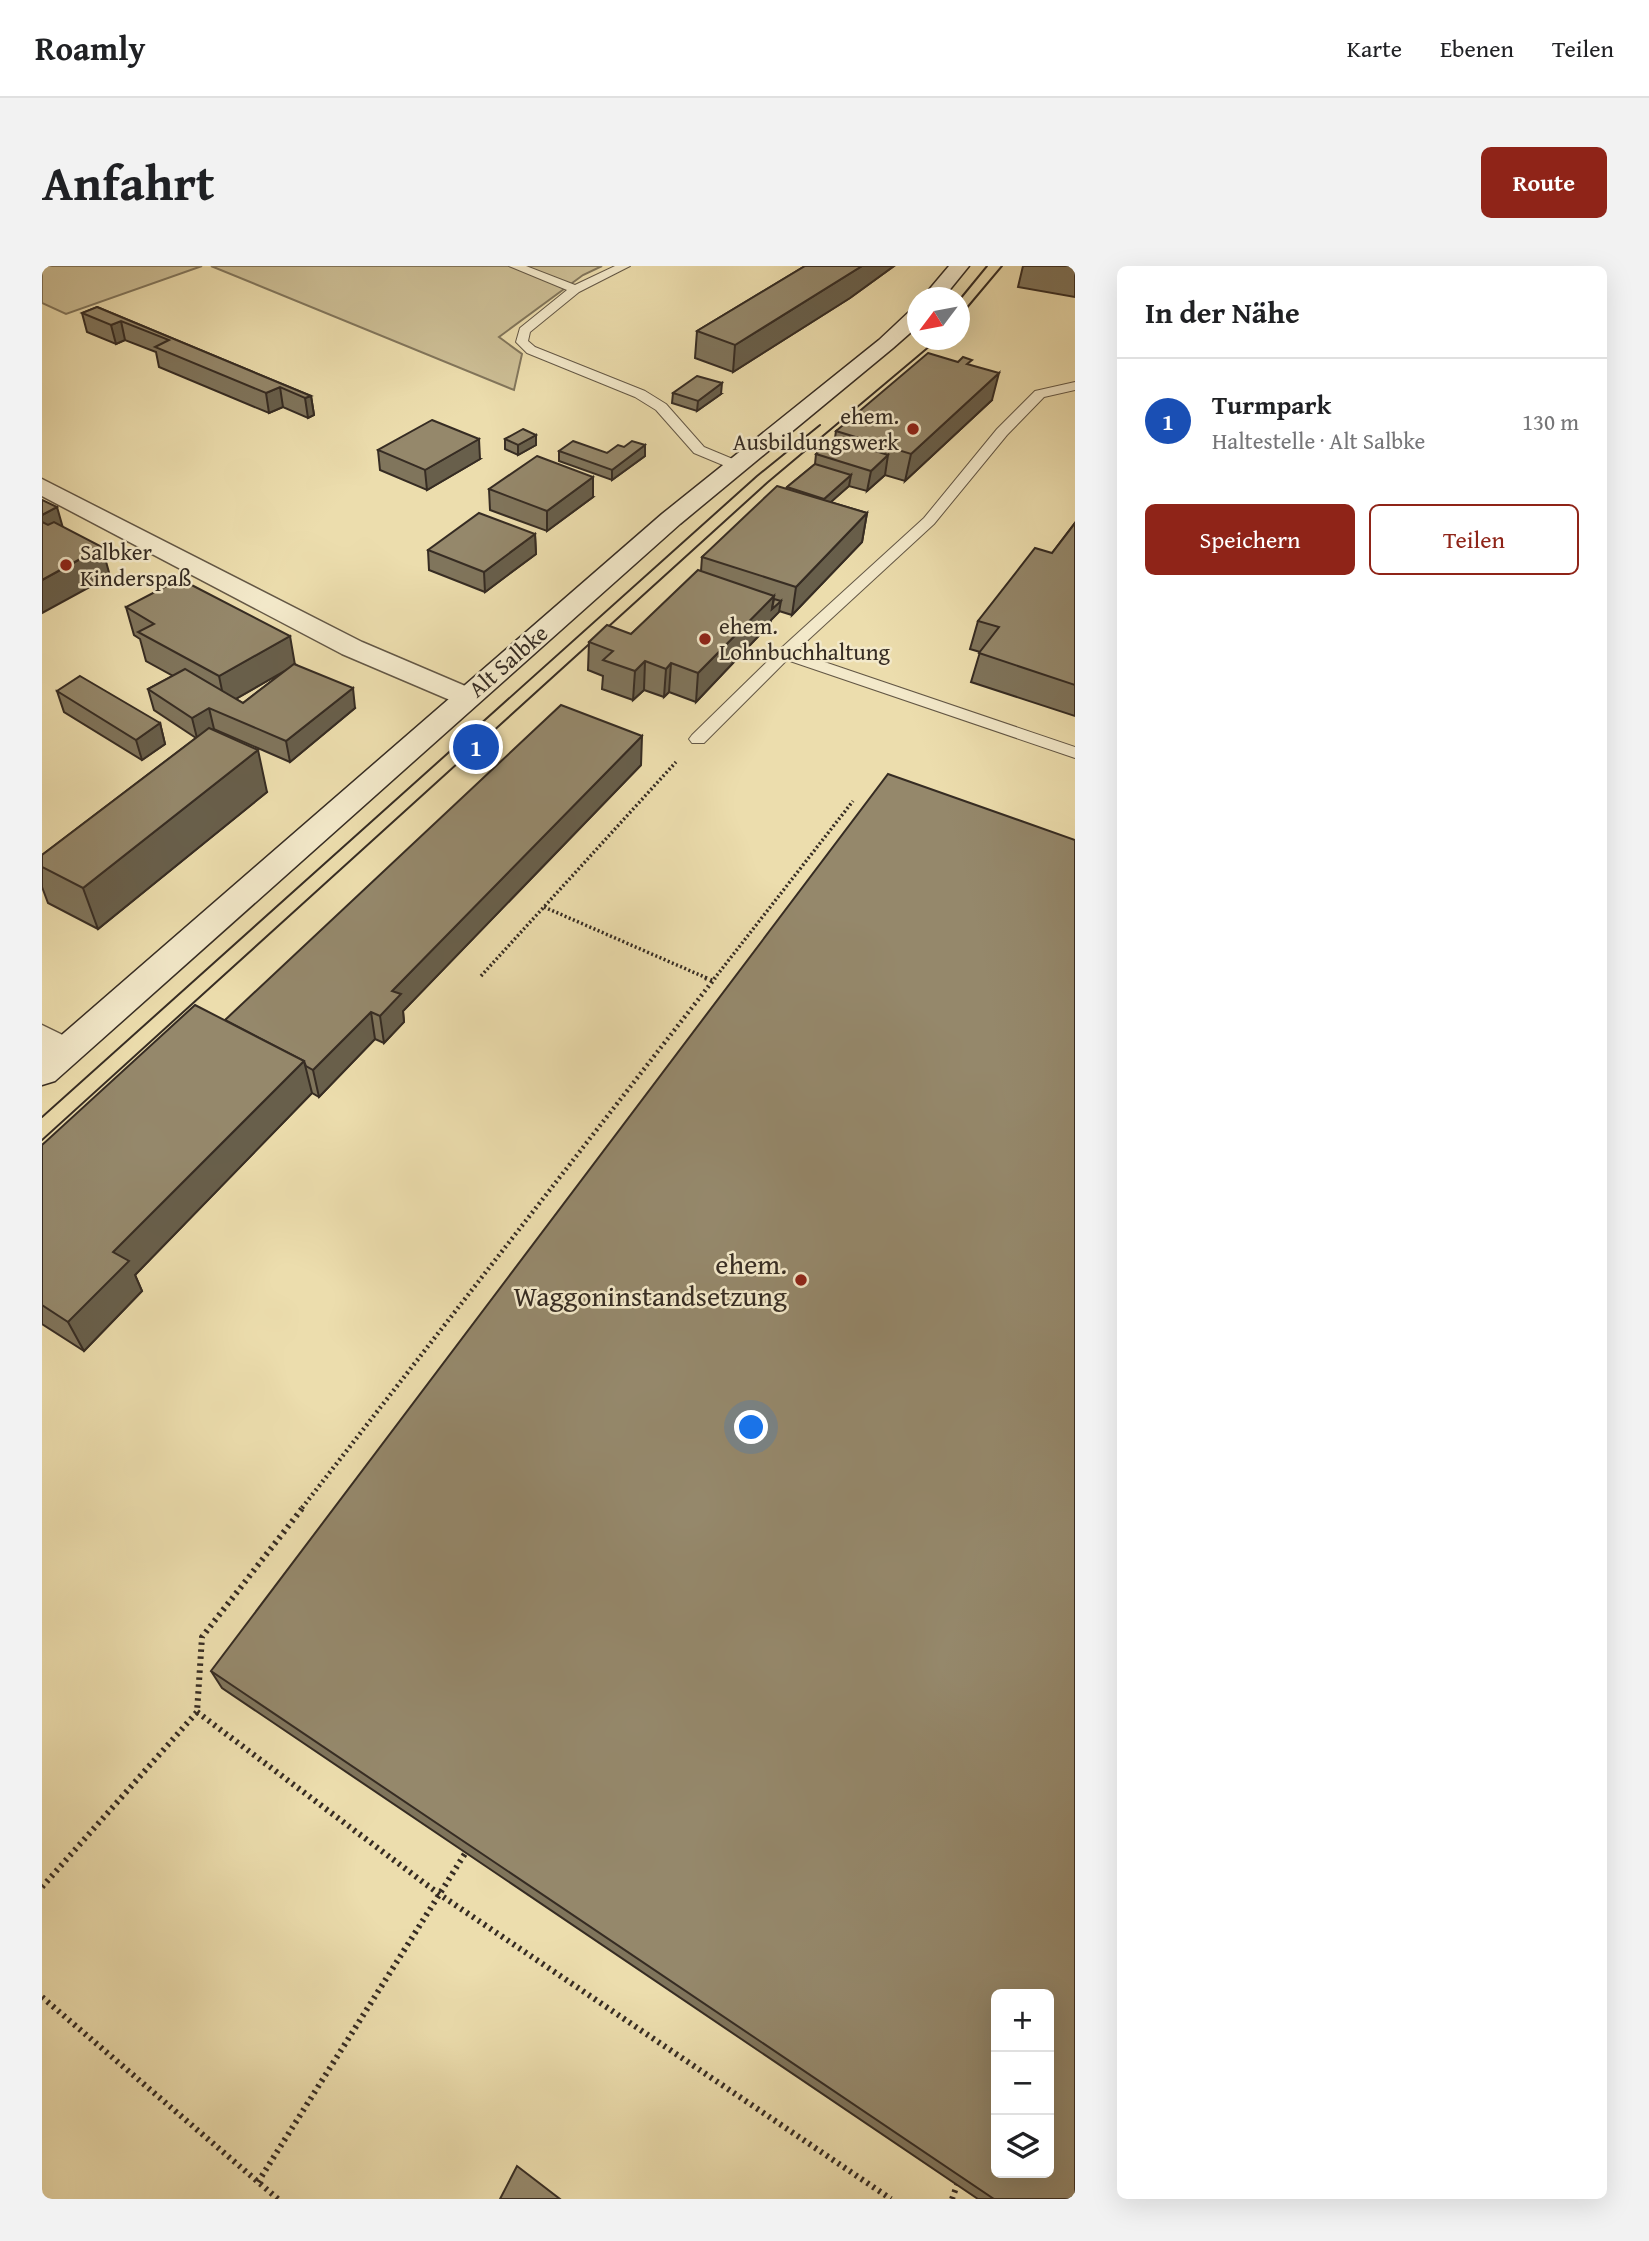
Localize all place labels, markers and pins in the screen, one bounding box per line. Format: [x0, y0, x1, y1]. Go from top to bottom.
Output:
place label: ehem. Ausbildungswerk [733, 399, 899, 458]
marker: ehem. Ausbildungswerk [905, 421, 921, 437]
place label: Salbker Kinderspaß [80, 535, 191, 594]
marker: Salbker Kinderspaß [58, 557, 74, 573]
place label: ehem. Lohnbuchhaltung [719, 609, 891, 668]
marker: ehem. Lohnbuchhaltung [697, 631, 713, 647]
pin: 1 [453, 721, 499, 773]
place label: ehem. Waggoninstandsetzung [514, 1243, 787, 1316]
marker: ehem. Waggoninstandsetzung [793, 1272, 809, 1288]

